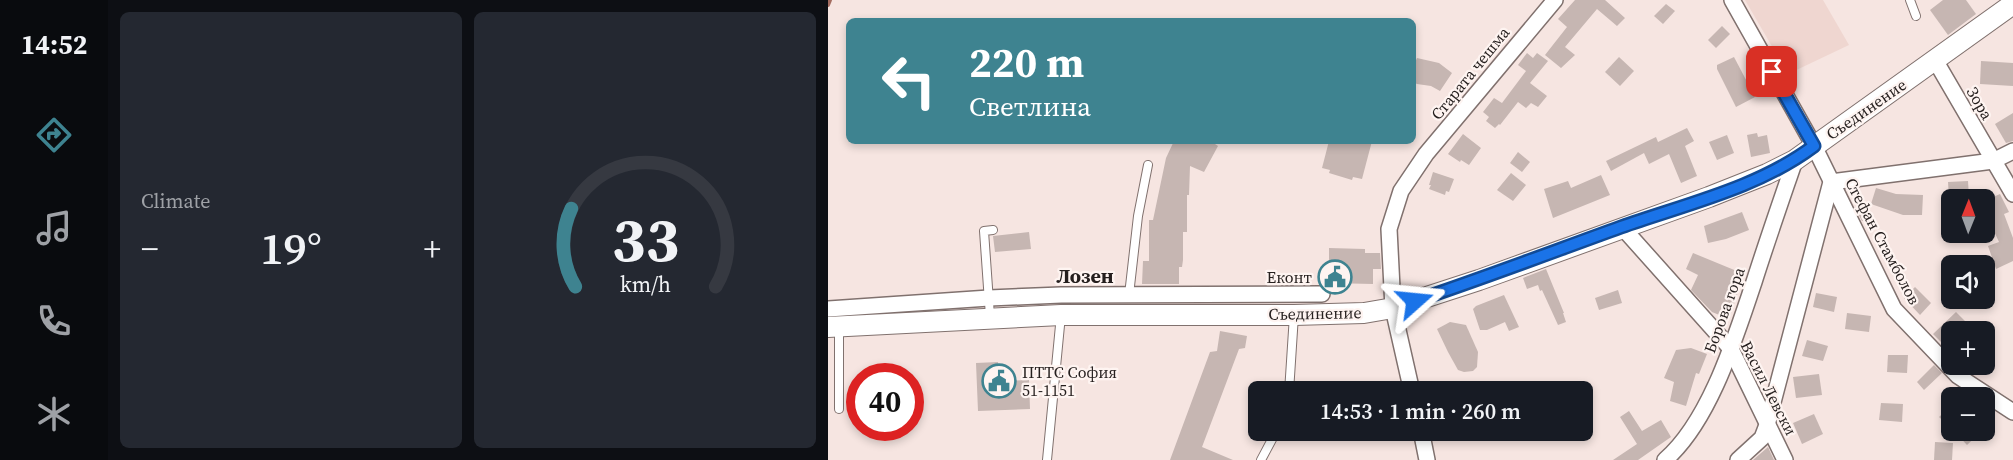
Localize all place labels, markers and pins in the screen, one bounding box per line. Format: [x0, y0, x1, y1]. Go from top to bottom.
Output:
pin [1746, 46, 1797, 97]
public building icon: Еконт [1317, 259, 1353, 295]
place label: Еконт [1267, 266, 1313, 288]
place label: ПТТС София 51-1151 [1022, 361, 1117, 401]
public building icon: ПТТС София 51-1151 [981, 363, 1017, 399]

